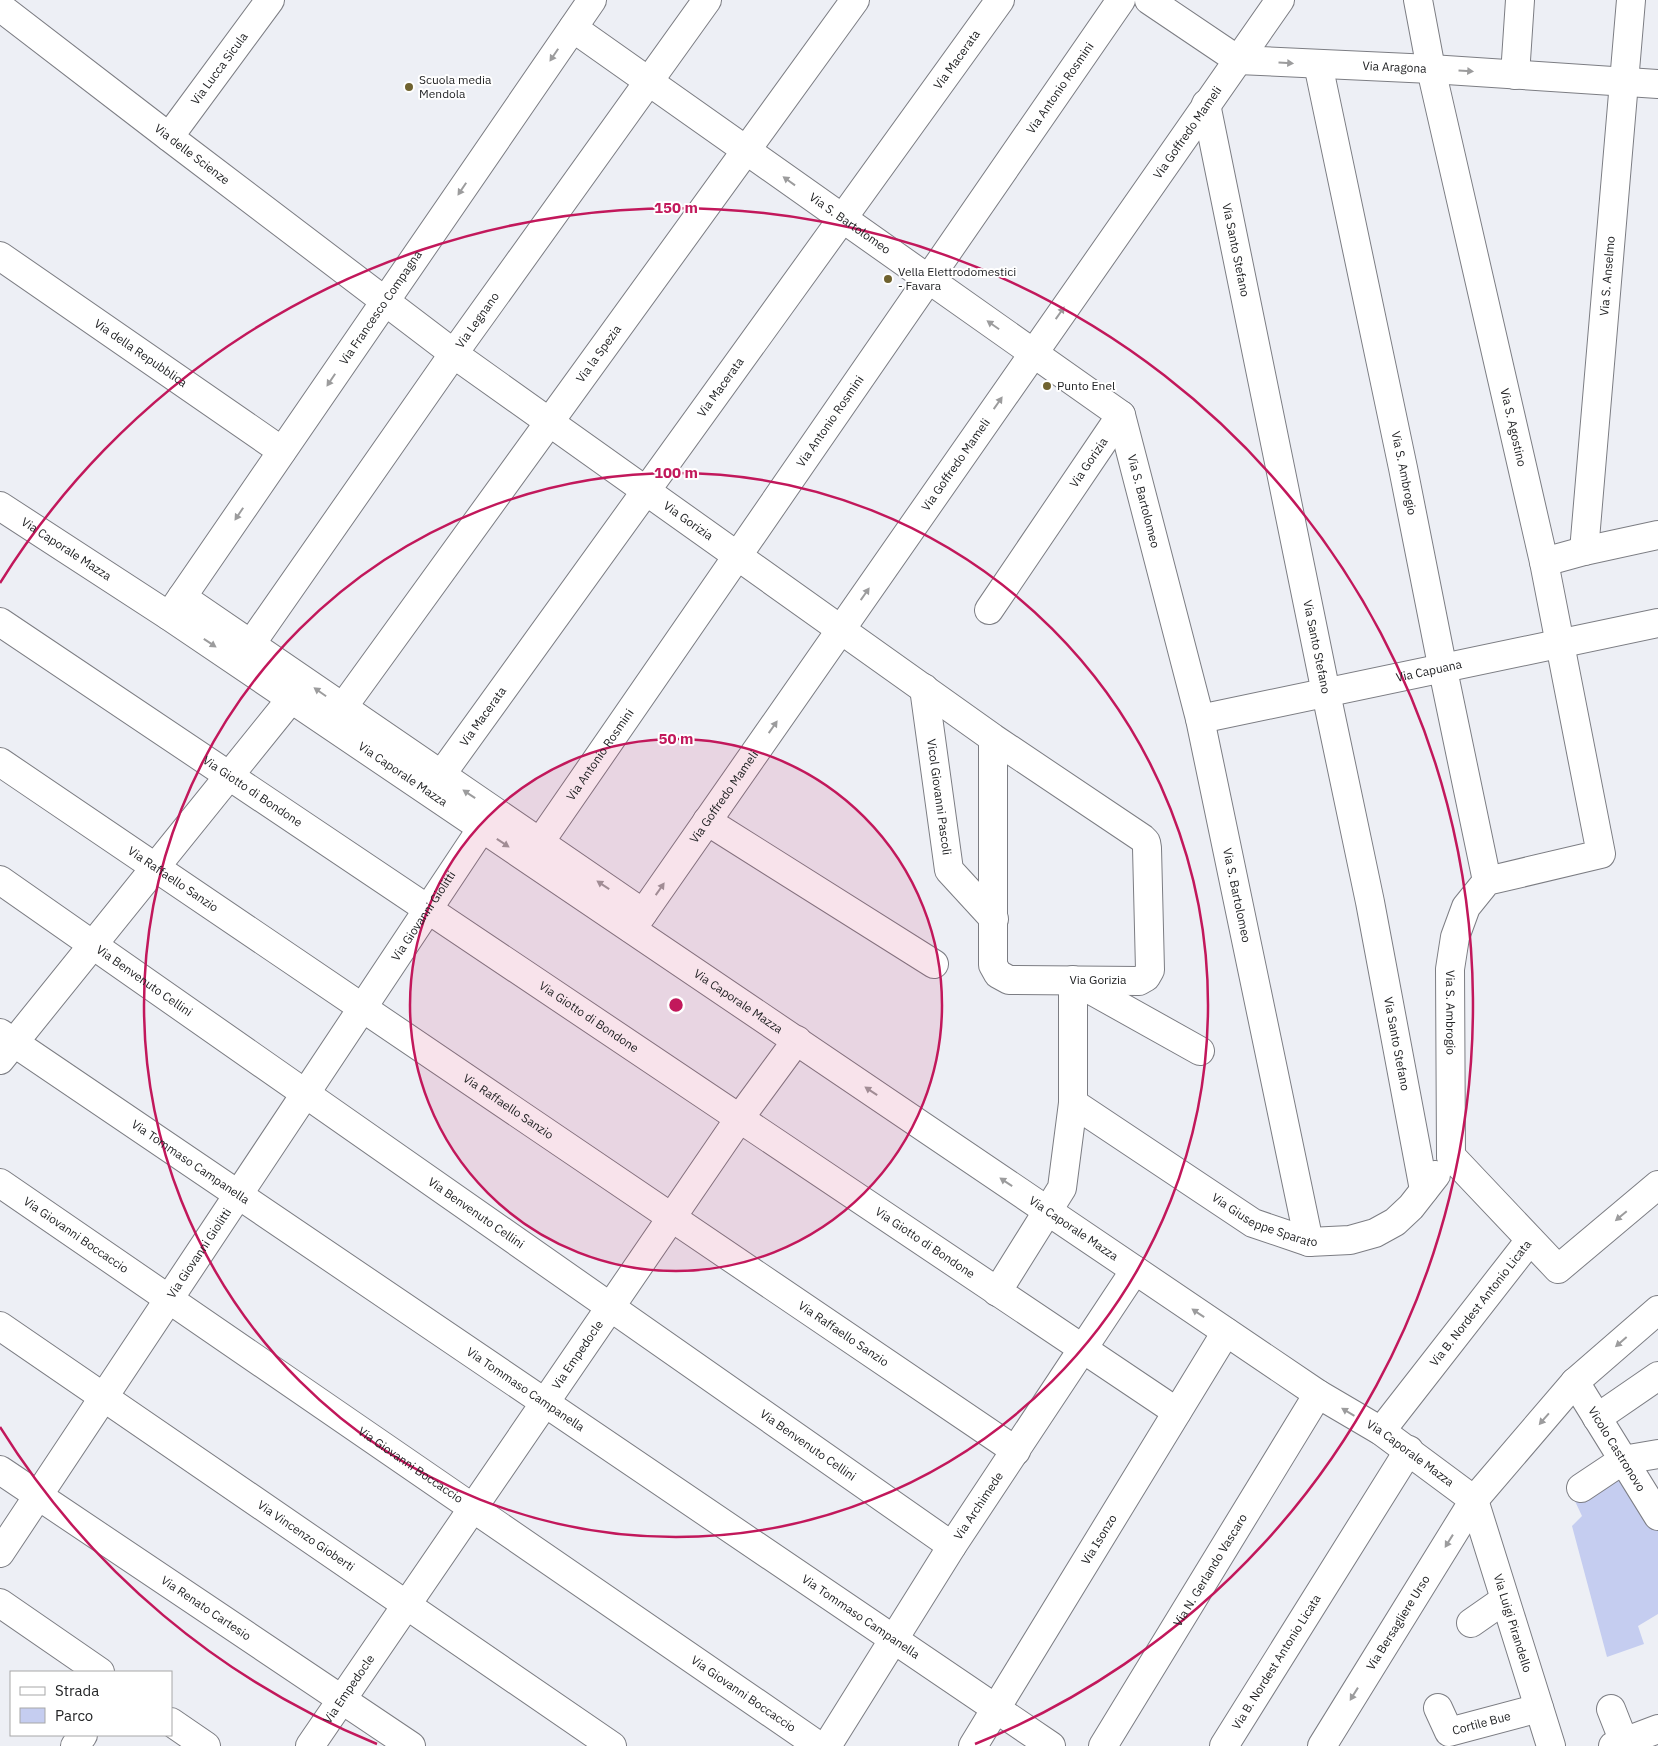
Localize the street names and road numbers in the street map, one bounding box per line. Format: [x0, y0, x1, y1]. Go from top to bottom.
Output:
street label: Via Macerata [930, 26, 983, 92]
street label: Via Lucca Sicula [187, 29, 251, 107]
street label: Via Antonio Rosmini [1023, 39, 1097, 136]
street label: Via Aragona [1362, 58, 1428, 76]
street label: Via Goffredo Mameli [1150, 83, 1225, 181]
street label: Via delle Scienze [152, 121, 233, 188]
street label: Via S. Bartolomeo [807, 189, 894, 257]
street label: Via Santo Stefano [1219, 202, 1253, 298]
street label: Via S. Anselmo [1596, 235, 1618, 317]
street label: Via Francesco Compagna [336, 247, 425, 367]
street label: Via Legnano [452, 289, 502, 351]
street label: Via della Repubblica [92, 316, 191, 390]
street label: Via la Spezia [572, 321, 625, 385]
street label: Via Macerata [694, 354, 747, 420]
street label: Via Antonio Rosmini [793, 372, 867, 470]
street label: Via S. Agostino [1497, 387, 1530, 468]
street label: Via Goffredo Mameli [918, 415, 993, 514]
street label: Via S. Ambrogio [1388, 430, 1420, 516]
street label: Via Gorizia [1066, 434, 1111, 490]
street label: Via S. Bartolomeo [1125, 453, 1163, 550]
street label: Via Gorizia [661, 498, 717, 544]
street label: Via Caporale Mazza [19, 514, 115, 584]
street label: Via Santo Stefano [1300, 599, 1334, 695]
street label: Via Capuana [1395, 656, 1464, 685]
street label: Via Macerata [456, 683, 510, 749]
street label: Via Antonio Rosmini [563, 706, 637, 803]
street label: Via Caporale Mazza [356, 738, 451, 810]
street label: Vicol Giovanni Pascoli [924, 738, 955, 856]
street label: Via Goffredo Mameli [686, 748, 761, 846]
street label: Via Giotto di Bondone [200, 752, 306, 830]
street label: Via Raffaello Sanzio [125, 843, 222, 915]
street label: Via S. Bartolomeo [1220, 847, 1254, 944]
street label: Via Giovanni Giolitti [388, 868, 458, 964]
street label: Via Benvenuto Cellini [94, 942, 195, 1019]
street label: Via Caporale Mazza [691, 965, 786, 1037]
street label: Via S. Ambrogio [1443, 970, 1458, 1055]
street label: Via Gorizia [1070, 972, 1127, 987]
street label: Via Giotto di Bondone [536, 978, 642, 1056]
street label: Via Santo Stefano [1381, 996, 1413, 1092]
street label: Via Raffaello Sanzio [460, 1070, 557, 1142]
street label: Via Tommaso Campanella [129, 1116, 253, 1207]
street label: Via Benvenuto Cellini [425, 1174, 527, 1251]
street label: Via Giuseppe Sparato [1209, 1190, 1318, 1249]
street label: Via Giovanni Boccaccio [21, 1193, 132, 1276]
street label: Via Caporale Mazza [1026, 1193, 1122, 1264]
street label: Via Giotto di Bondone [873, 1204, 978, 1281]
street label: Via Giovanni Giolitti [164, 1205, 234, 1301]
street label: Via B. Nordest Antonio Licata [1426, 1236, 1535, 1369]
street label: Via Raffaello Sanzio [796, 1298, 892, 1370]
street label: Via Empedocle [548, 1317, 606, 1392]
street label: Via Tommaso Campanella [464, 1344, 588, 1435]
street label: Vicolo Castronovo [1585, 1404, 1649, 1494]
street label: Via Benvenuto Cellini [757, 1406, 859, 1484]
street label: Via Caporale Mazza [1364, 1416, 1458, 1490]
street label: Via Giovanni Boccaccio [355, 1423, 466, 1506]
street label: Via Archimede [950, 1469, 1006, 1542]
street label: Via Vincenzo Gioberti [255, 1497, 358, 1574]
street label: Via Isonzo [1078, 1511, 1120, 1567]
street label: Via N. Gerlando Vascaro [1170, 1511, 1250, 1629]
street label: Via Tommaso Campanella [799, 1571, 923, 1662]
street label: Via Renato Cartesio [158, 1572, 254, 1644]
street label: Via Bersagliere Urso [1363, 1572, 1433, 1673]
street label: Via Luigi Pirandello [1491, 1572, 1536, 1674]
street label: Via B. Nordest Antonio Licata [1228, 1591, 1324, 1732]
street label: Via Empedocle [320, 1651, 378, 1726]
street label: Via Giovanni Boccaccio [688, 1652, 799, 1735]
street label: Cortile Bue [1450, 1708, 1513, 1738]

